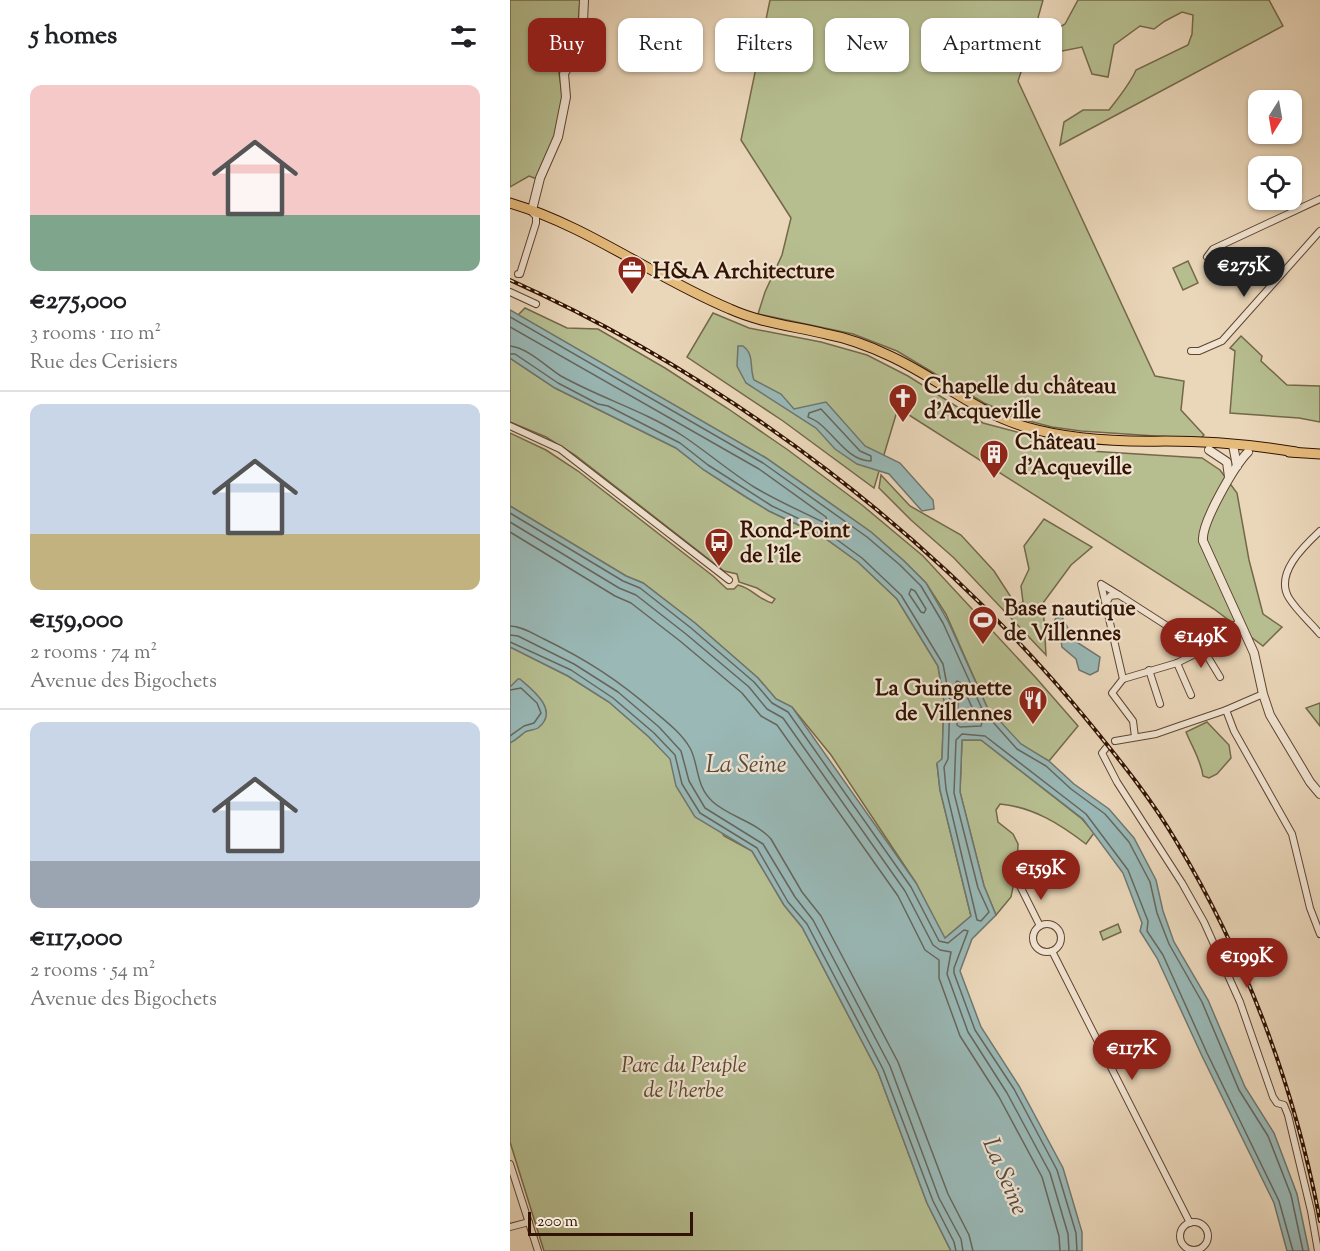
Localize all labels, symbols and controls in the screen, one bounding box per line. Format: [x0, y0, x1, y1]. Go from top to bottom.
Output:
text: 5 homes [30, 18, 117, 55]
chip: Buy [528, 18, 606, 72]
chip: Rent [618, 18, 703, 72]
chip: Filters [715, 18, 813, 72]
chip: New [825, 18, 909, 72]
chip: Apartment [921, 18, 1062, 72]
icon: filters [447, 20, 480, 53]
north arrow [1248, 90, 1302, 144]
map controls [1248, 90, 1302, 210]
icon: home [201, 124, 309, 232]
button: locate [1248, 156, 1302, 210]
pin: €275K [1202, 247, 1286, 298]
text: €275K [1218, 252, 1270, 281]
office icon: H&A Architecture [616, 254, 648, 296]
place label: H&A Architecture [653, 257, 835, 289]
text: €275,000 [30, 283, 127, 320]
text: 3 rooms · 110 m² [30, 320, 161, 349]
text: Rue des Cerisiers [30, 349, 178, 378]
place label: Chapelle du château d'Acqueville [924, 372, 1117, 429]
church icon: Chapelle du château d'Acqueville [887, 382, 919, 424]
place label: Château d'Acqueville [1015, 428, 1132, 485]
building icon: Château d'Acqueville [978, 438, 1010, 480]
icon: home [201, 443, 309, 551]
place label: Rond-Point de l'île [740, 516, 850, 573]
bus stop icon: Rond-Point de l'île [703, 526, 735, 568]
place label: Base nautique de Villennes [1004, 594, 1136, 651]
text: €159,000 [30, 602, 123, 639]
sports icon: Base nautique de Villennes [967, 604, 999, 646]
pin: €149K [1159, 618, 1243, 669]
text: €149K [1174, 623, 1228, 652]
text: 2 rooms · 74 m² [30, 639, 157, 668]
text: Avenue des Bigochets [30, 668, 217, 697]
place label: La Guinguette de Villennes [875, 674, 1012, 731]
restaurant icon: La Guinguette de Villennes [1017, 684, 1049, 726]
water label: La Seine [705, 749, 787, 783]
icon: home [201, 761, 309, 869]
pin: €159K [999, 850, 1083, 901]
text: €159K [1016, 855, 1066, 884]
text: €117,000 [30, 920, 122, 957]
pin: €199K [1205, 938, 1289, 989]
text: €199K [1221, 943, 1273, 972]
text: 2 rooms · 54 m² [30, 957, 155, 986]
text: Avenue des Bigochets [30, 986, 217, 1015]
pin: €117K [1090, 1030, 1174, 1081]
text: €117K [1107, 1035, 1157, 1064]
park label: Parc du Peuple de l'herbe [621, 1051, 747, 1108]
water label: La Seine [973, 1133, 1036, 1221]
scale bar [528, 1209, 693, 1236]
text: 200 m [537, 1211, 578, 1234]

